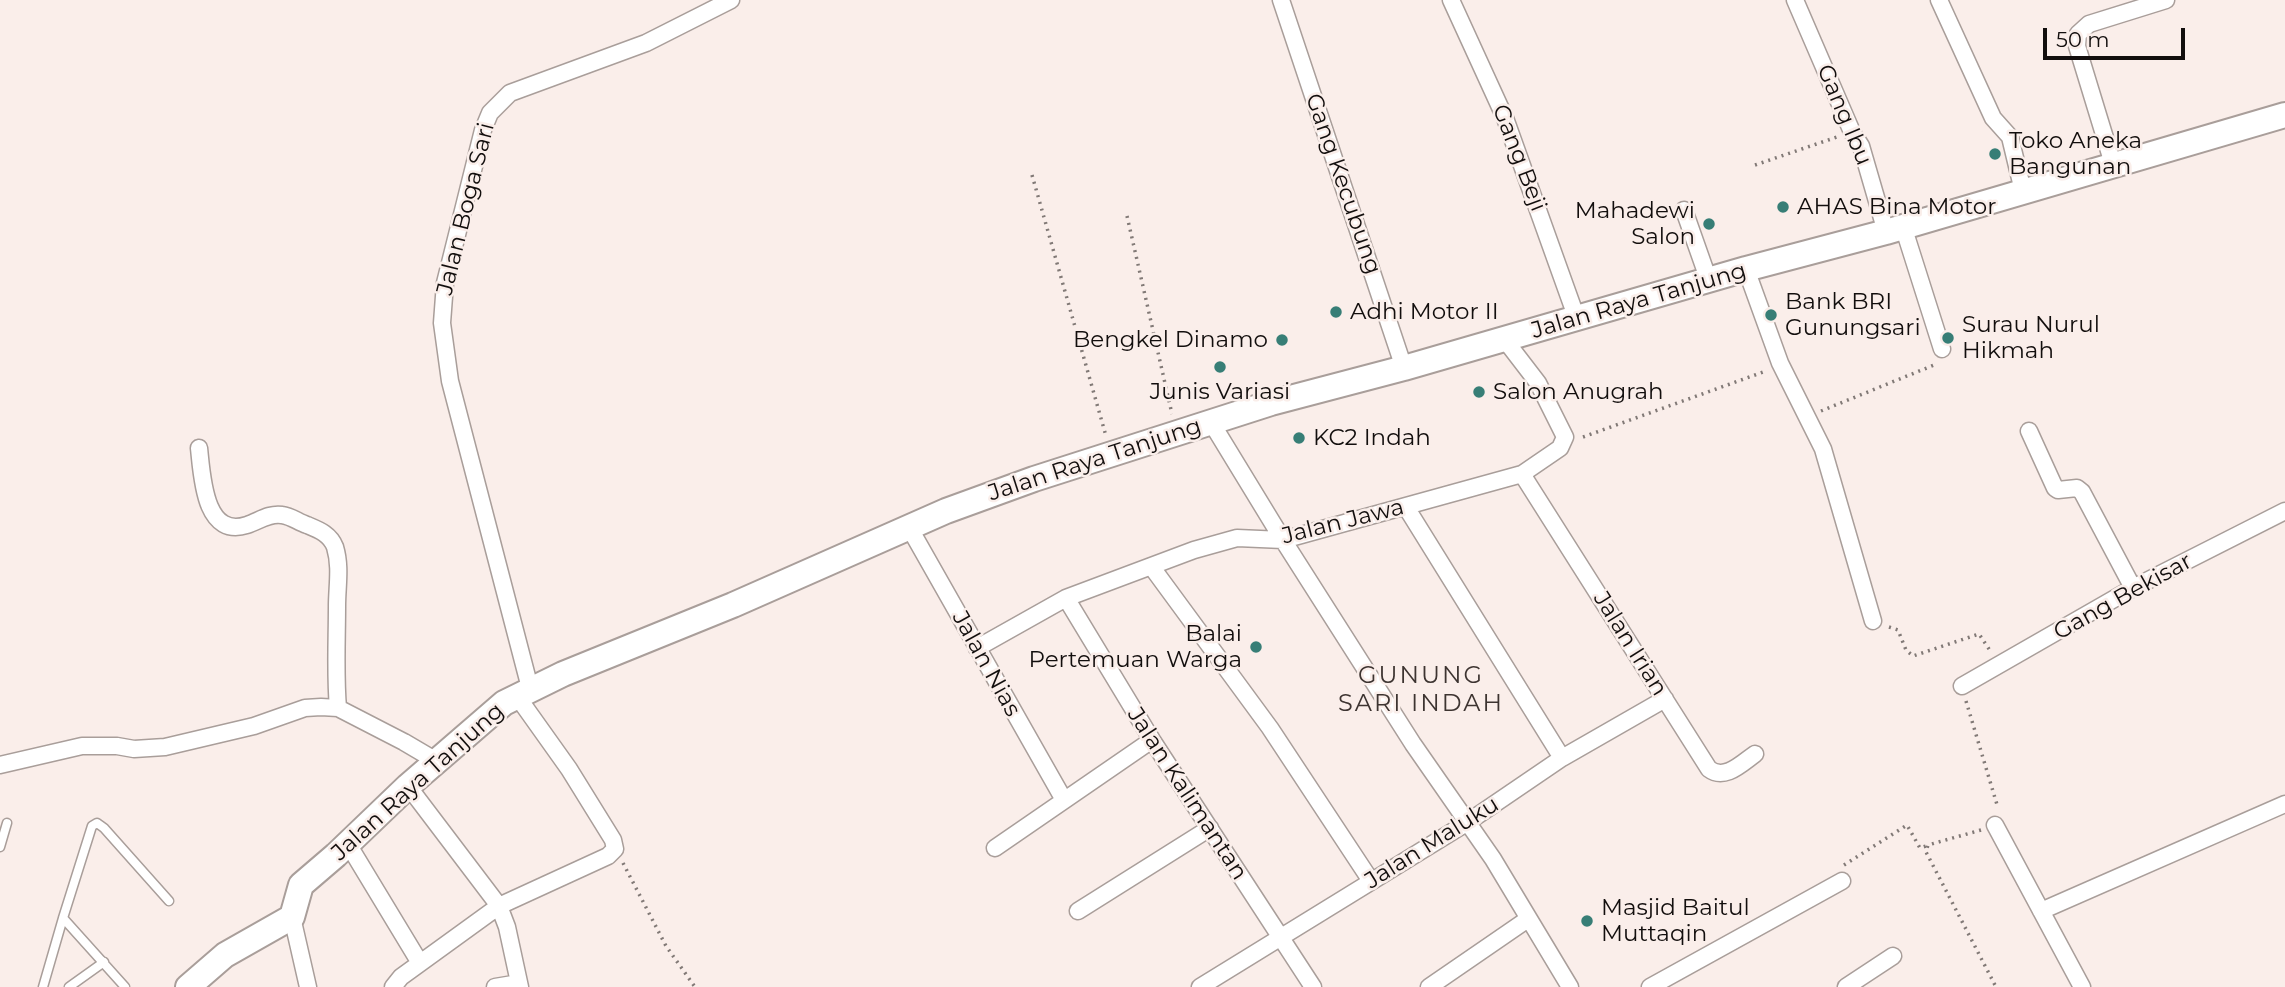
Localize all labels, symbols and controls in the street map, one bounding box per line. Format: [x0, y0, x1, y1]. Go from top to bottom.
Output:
scale bar [2047, 14, 2189, 58]
text: 50 m [2056, 27, 2110, 52]
street label: Gang Ibu [1810, 61, 1878, 169]
street label: Gang Kecubung [1299, 90, 1387, 278]
street label: Gang Beji [1486, 101, 1552, 215]
street label: Jalan Boga Sari [431, 120, 501, 298]
place label: Toko Aneka Bangunan [2009, 127, 2142, 181]
marker: Toko Aneka Bangunan [1987, 146, 2003, 162]
place label: AHAS Bina Motor [1797, 193, 1996, 221]
place label: Mahadewi Salon [1575, 197, 1695, 251]
marker: AHAS Bina Motor [1775, 199, 1791, 215]
marker: Mahadewi Salon [1701, 216, 1717, 232]
street label: Jalan Raya Tanjung [1528, 257, 1750, 345]
place label: Bank BRI Gunungsari [1785, 288, 1921, 342]
place label: Adhi Motor II [1350, 298, 1499, 326]
marker: Adhi Motor II [1328, 304, 1344, 320]
marker: Bank BRI Gunungsari [1763, 307, 1779, 323]
place label: Surau Nurul Hikmah [1962, 311, 2100, 365]
place label: Bengkel Dinamo [1073, 326, 1268, 354]
marker: Surau Nurul Hikmah [1940, 330, 1956, 346]
marker: Bengkel Dinamo [1274, 332, 1290, 348]
marker: Junis Variasi [1212, 359, 1228, 375]
place label: Junis Variasi [1150, 378, 1290, 406]
place label: Salon Anugrah [1493, 378, 1664, 406]
marker: Salon Anugrah [1471, 384, 1487, 400]
street label: Jalan Raya Tanjung [985, 413, 1205, 507]
place label: KC2 Indah [1313, 424, 1431, 452]
marker: KC2 Indah [1291, 430, 1307, 446]
street label: Jalan Jawa [1279, 494, 1407, 550]
street label: Gang Bekisar [2049, 548, 2197, 646]
street label: Jalan Irian [1587, 587, 1673, 701]
street label: Jalan Nias [946, 607, 1026, 721]
place label: Balai Pertemuan Warga [1028, 620, 1242, 674]
marker: Balai Pertemuan Warga [1248, 639, 1264, 655]
district label: GUNUNG SARI INDAH [1339, 662, 1503, 718]
street label: Jalan Raya Tanjung [326, 697, 510, 867]
street label: Jalan Kalimantan [1121, 703, 1253, 885]
street label: Jalan Maluku [1360, 791, 1504, 895]
place label: Masjid Baitul Muttaqin [1601, 894, 1750, 948]
marker: Masjid Baitul Muttaqin [1579, 913, 1595, 929]

